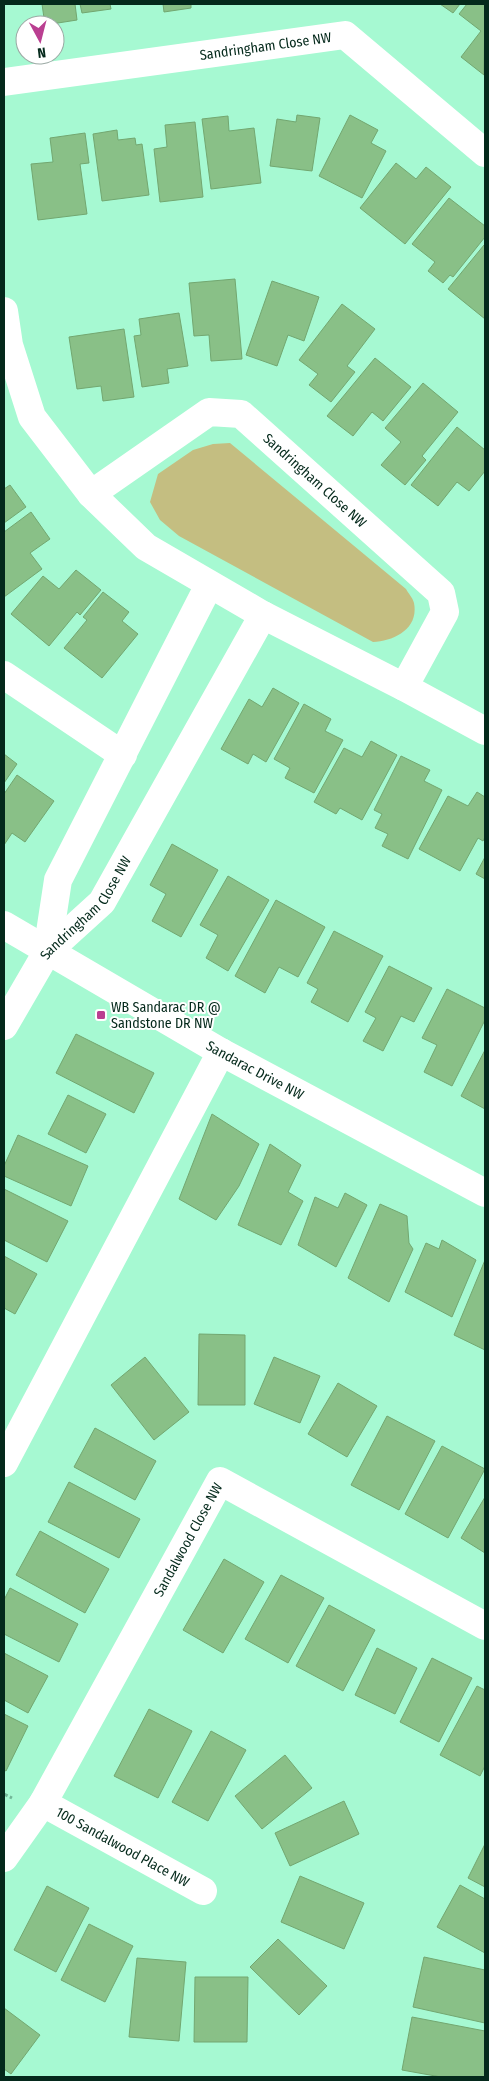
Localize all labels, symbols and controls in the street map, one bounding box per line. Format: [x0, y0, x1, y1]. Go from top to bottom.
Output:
north arrow [15, 15, 65, 65]
street label: Sandringham Close NW [199, 28, 333, 63]
text: N [36, 43, 47, 61]
street label: Sandringham Close NW [260, 430, 370, 531]
street label: Sandringham Close NW [36, 853, 135, 962]
place label: WB Sandarac DR @ Sandstone DR NW [111, 999, 221, 1032]
marker: WB Sandarac DR @ Sandstone DR NW [95, 1009, 107, 1021]
street label: Sandarac Drive NW [203, 1037, 307, 1103]
street label: Sandalwood Close NW [150, 1479, 226, 1599]
street label: 100 Sandalwood Place NW [53, 1803, 193, 1891]

